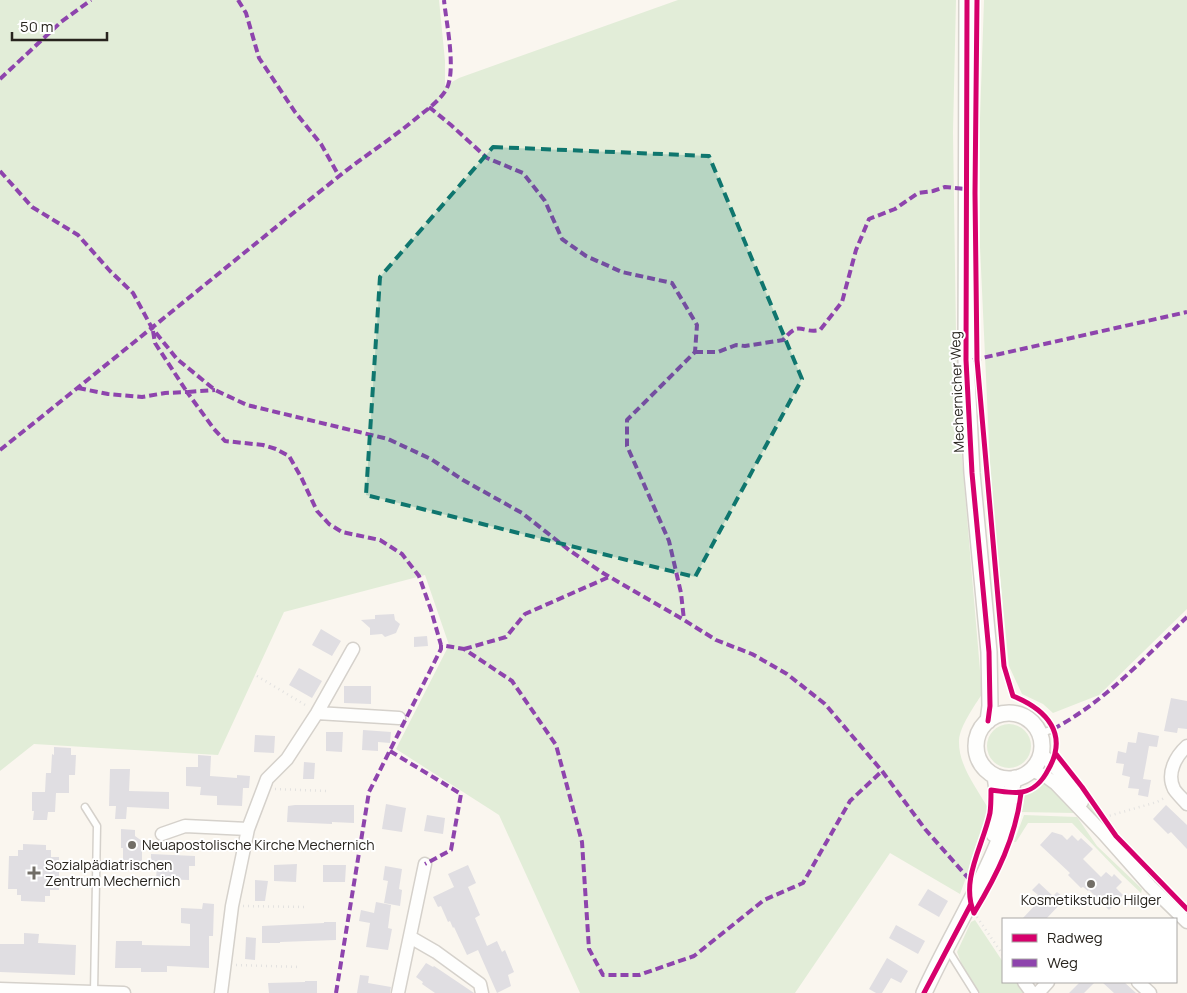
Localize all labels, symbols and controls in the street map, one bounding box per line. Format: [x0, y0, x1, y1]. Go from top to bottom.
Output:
scale bar [12, 10, 108, 42]
text: 50 m [20, 16, 54, 37]
street label: Mechernicher Weg [945, 331, 968, 453]
place label: Neuapostolische Kirche Mechernich [142, 835, 375, 854]
marker: Neuapostolische Kirche Mechernich [126, 839, 138, 851]
place label: Sozialpädiatrischen Zentrum Mechernich [45, 855, 180, 890]
marker: Sozialpädiatrischen Zentrum Mechernich [27, 866, 41, 880]
marker: Kosmetikstudio Hilger [1085, 878, 1097, 890]
place label: Kosmetikstudio Hilger [1021, 890, 1161, 909]
legend [1002, 918, 1177, 983]
text: Radweg [1047, 927, 1103, 948]
text: Weg [1047, 952, 1078, 973]

